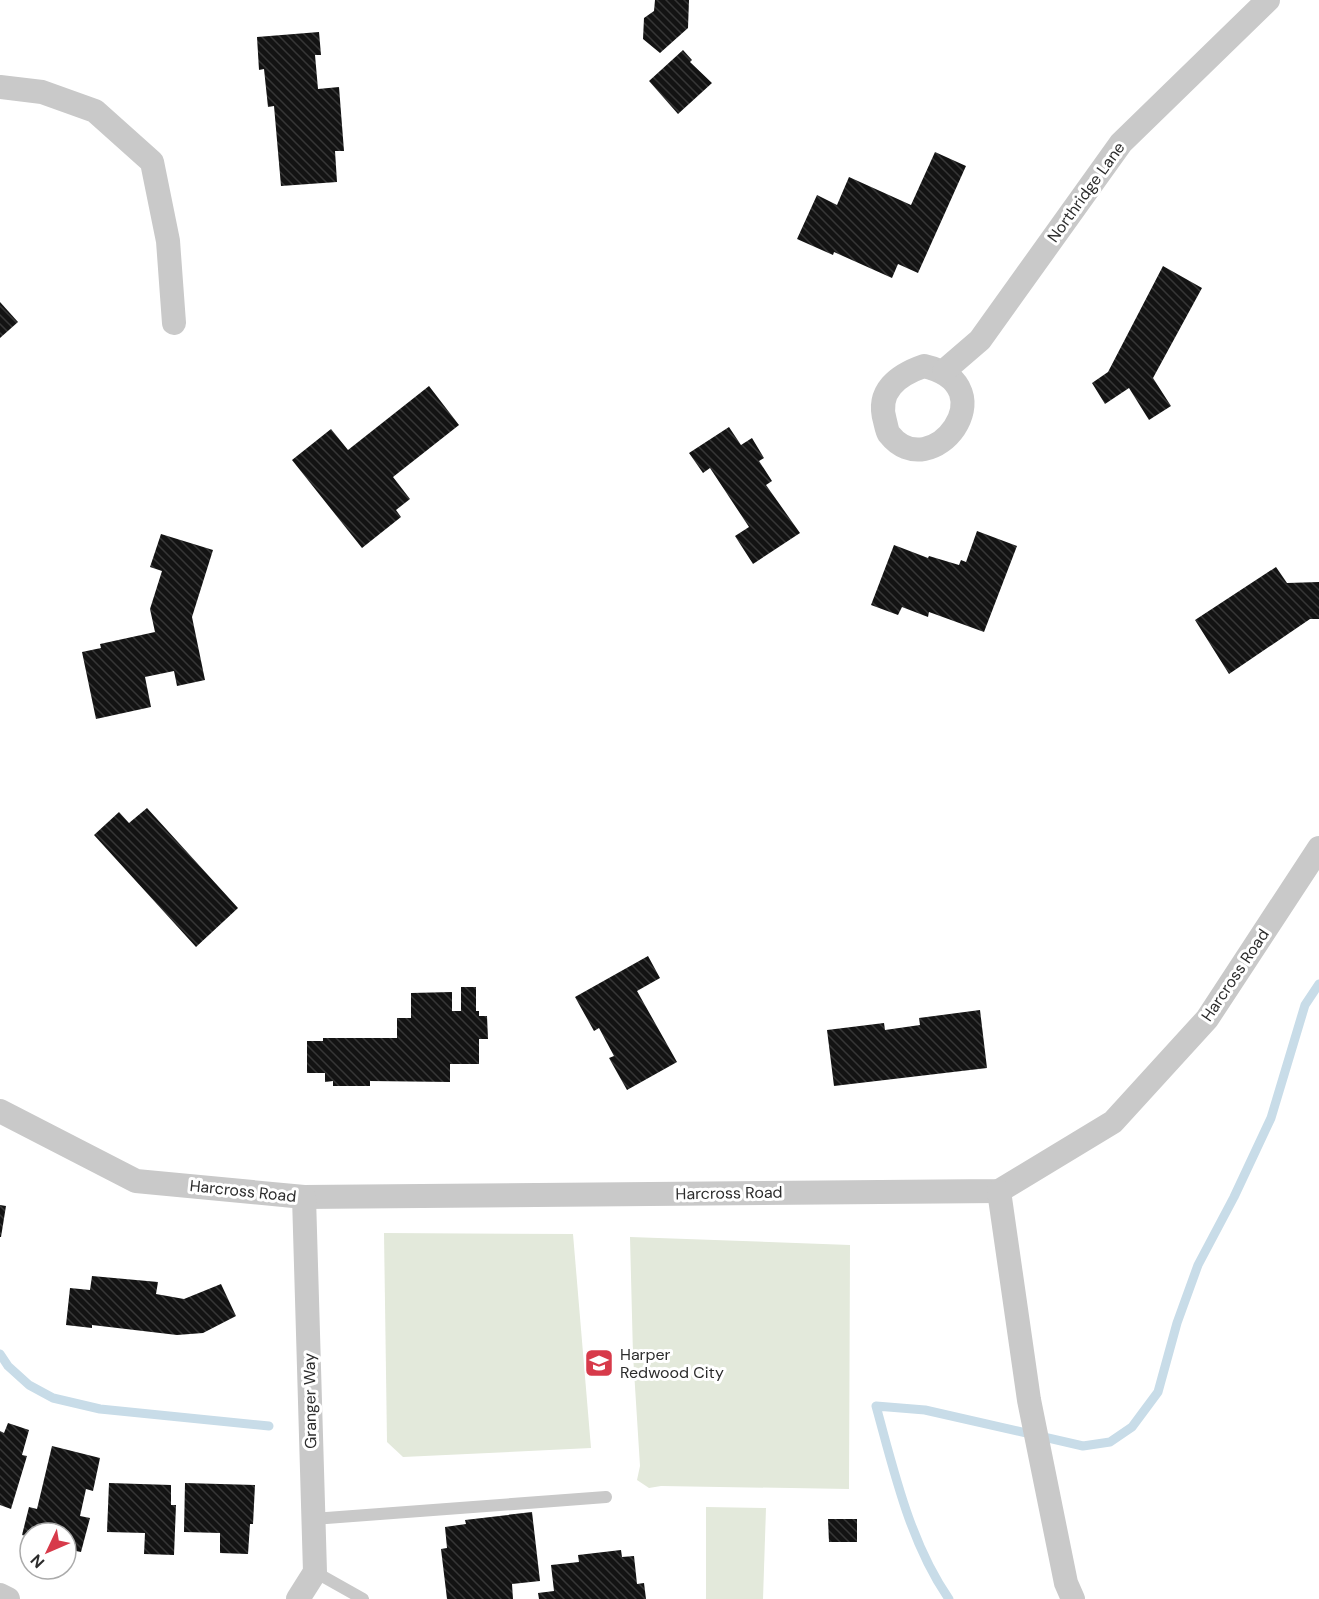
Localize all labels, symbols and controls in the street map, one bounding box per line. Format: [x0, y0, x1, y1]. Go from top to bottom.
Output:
street label: Northridge Lane [1043, 138, 1129, 246]
street label: Harcross Road [1196, 925, 1274, 1025]
street label: Harcross Road [189, 1175, 297, 1207]
street label: Harcross Road [675, 1182, 783, 1204]
place label: Harper Redwood City [620, 1344, 724, 1383]
school or university icon: Harper Redwood City [583, 1347, 615, 1379]
street label: Granger Way [299, 1353, 321, 1449]
north arrow [18, 1521, 78, 1581]
text: N [26, 1550, 49, 1573]

